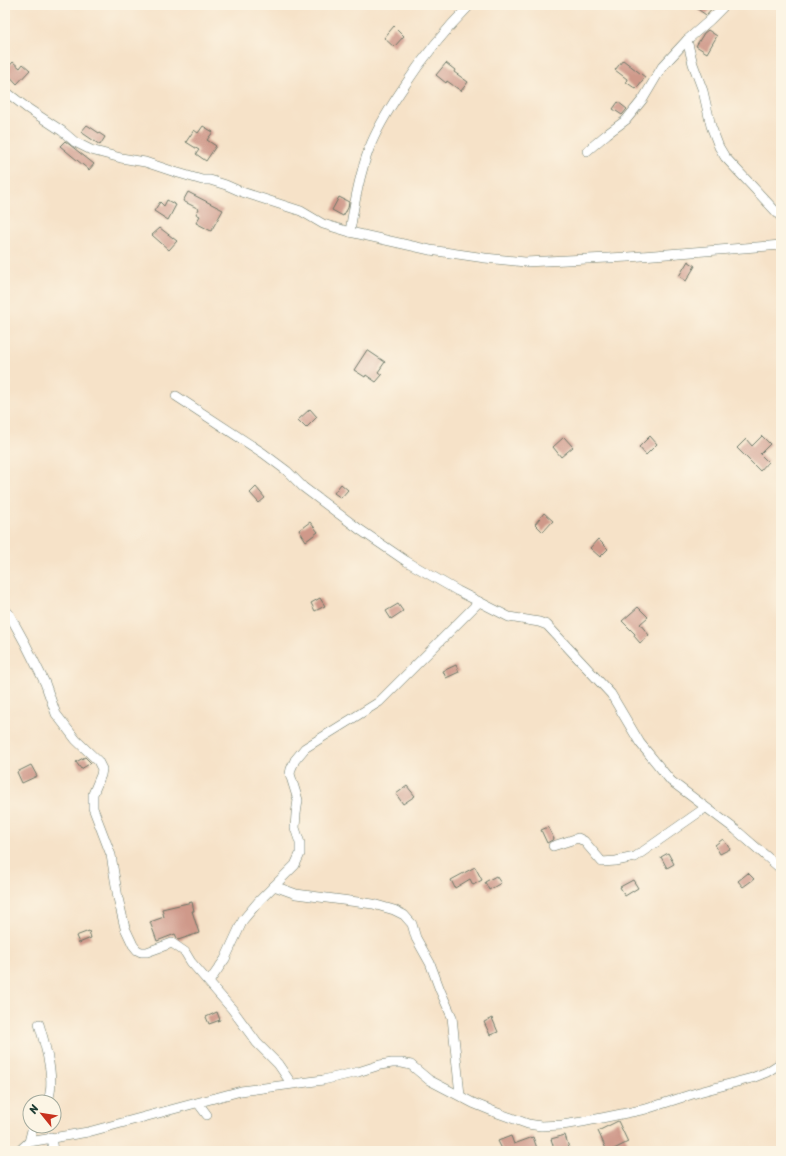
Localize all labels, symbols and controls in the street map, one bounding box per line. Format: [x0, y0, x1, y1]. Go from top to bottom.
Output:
north arrow [22, 1094, 62, 1134]
text: N [23, 1101, 44, 1118]

